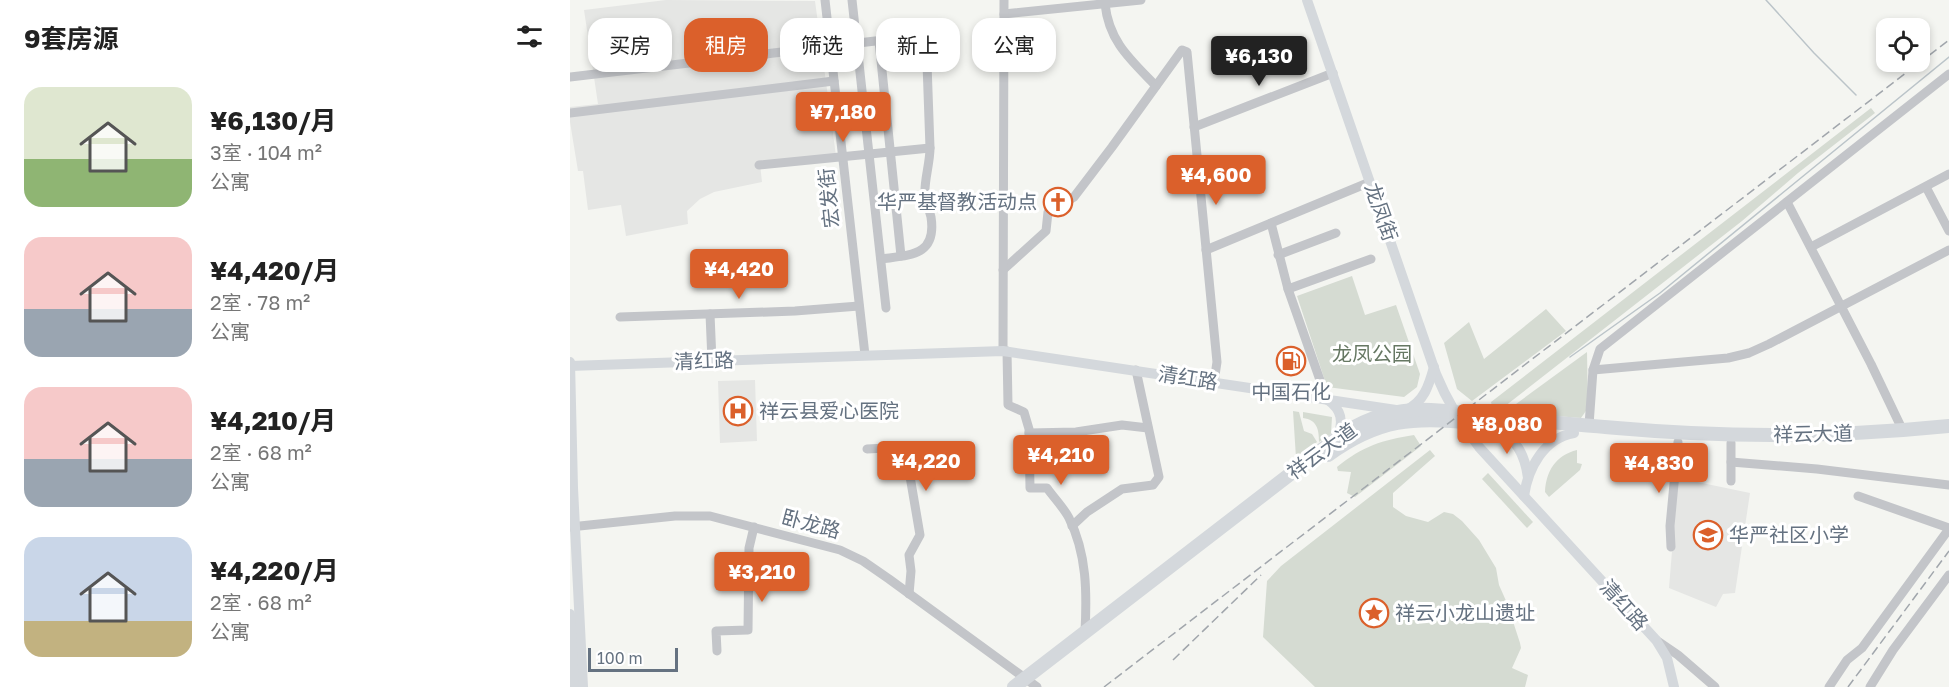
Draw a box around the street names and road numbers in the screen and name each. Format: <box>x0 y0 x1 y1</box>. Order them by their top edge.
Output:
street label: 宏发街 <box>813 167 843 229</box>
street label: 龙凤街 <box>1361 179 1403 244</box>
street label: 清红路 <box>674 347 734 373</box>
street label: 清红路 <box>1157 360 1220 394</box>
street label: 祥云大道 <box>1282 417 1361 483</box>
street label: 祥云大道 <box>1773 420 1853 446</box>
street label: 卧龙路 <box>779 504 843 542</box>
street label: 清红路 <box>1596 574 1654 635</box>

